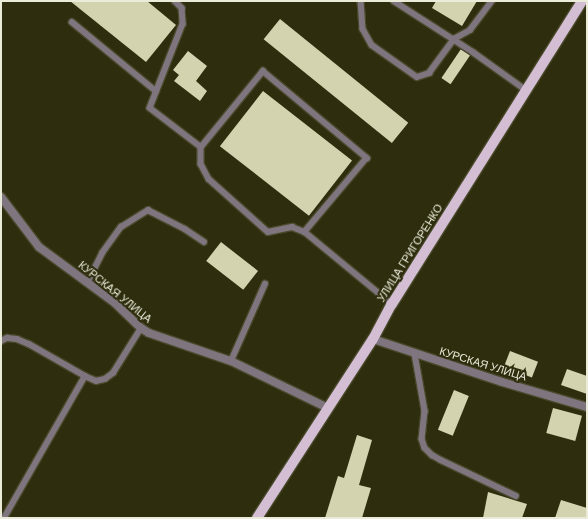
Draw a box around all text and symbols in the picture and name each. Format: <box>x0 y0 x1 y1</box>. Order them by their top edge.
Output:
street label: УЛИЦА ГРИГОРЕНКО <box>375 202 445 304</box>
street label: КУРСКАЯ УЛИЦА <box>76 258 154 326</box>
street label: КУРСКАЯ УЛИЦА <box>438 344 528 384</box>

